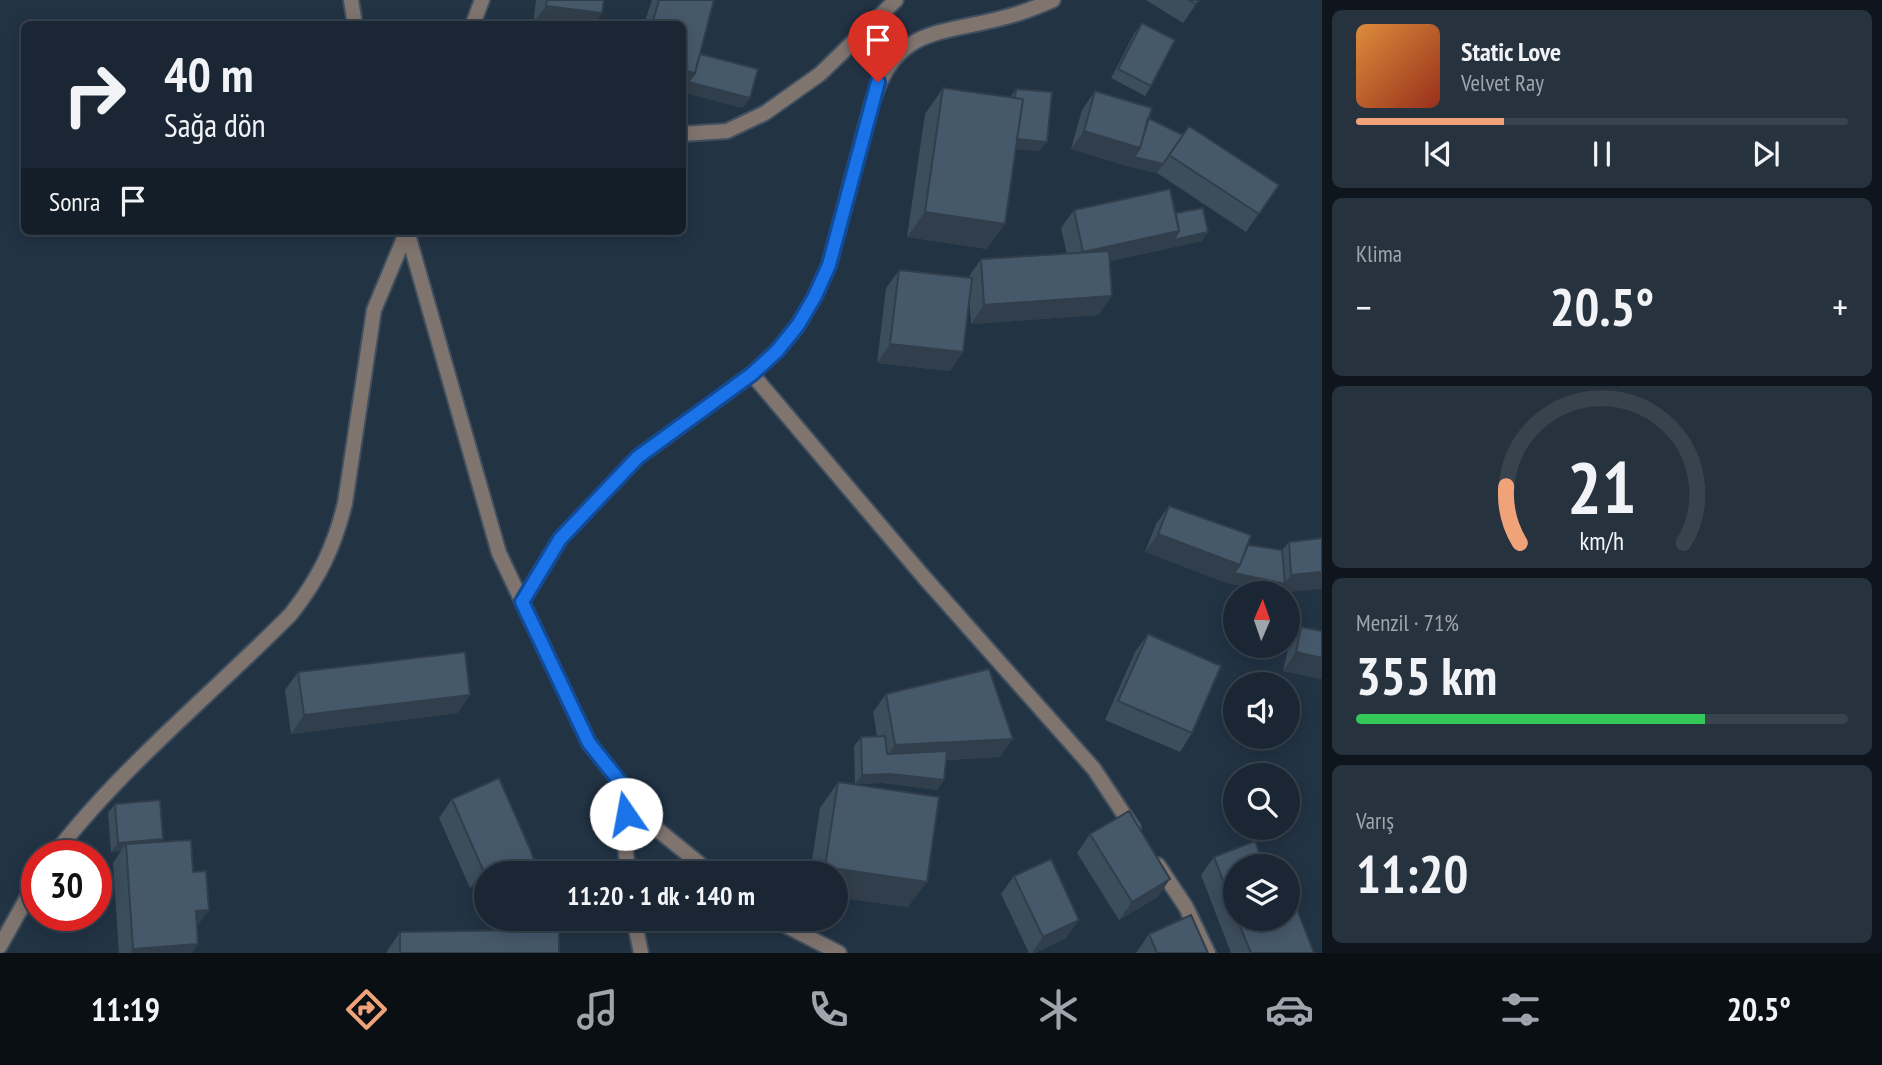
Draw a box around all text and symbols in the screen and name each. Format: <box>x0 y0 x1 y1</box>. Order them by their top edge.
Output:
pin <box>848 10 908 82</box>
icon: arrive <box>859 21 897 59</box>
text: Static Love <box>1461 35 1561 68</box>
text: 40 m <box>164 42 253 106</box>
icon: right <box>49 49 140 140</box>
text: Velvet Ray <box>1461 68 1544 97</box>
text: Sağa dön <box>164 104 266 146</box>
icon: previous <box>1419 135 1457 173</box>
icon: pause <box>1583 135 1621 173</box>
icon: next <box>1747 135 1785 173</box>
icon: arrive <box>114 182 152 220</box>
text: Sonra <box>49 185 100 218</box>
text: Klima <box>1356 239 1402 268</box>
text: 20.5° <box>1550 273 1654 340</box>
text: − <box>1356 282 1372 331</box>
text: + <box>1832 282 1848 331</box>
text: 21 <box>1567 439 1637 533</box>
text: km/h <box>1580 524 1624 556</box>
north arrow <box>1223 581 1300 658</box>
map controls <box>1223 581 1300 931</box>
text: Menzil · 71% <box>1356 608 1459 637</box>
text: 355 km <box>1356 642 1497 709</box>
button: sound <box>1223 672 1300 749</box>
button: search <box>1223 763 1300 840</box>
position arrow <box>589 777 663 851</box>
text: Varış <box>1356 806 1394 835</box>
speed limit sign: 30 <box>21 840 112 931</box>
text: 11:20 <box>1356 840 1468 907</box>
button: layers <box>1223 854 1300 931</box>
text: 11:20 · 1 dk · 140 m <box>567 879 755 912</box>
icon: directions <box>342 985 391 1034</box>
icon: music <box>573 985 622 1034</box>
icon: phone <box>804 985 853 1034</box>
icon: climate <box>1034 985 1083 1034</box>
icon: car <box>1265 985 1314 1034</box>
icon: filters <box>1496 985 1545 1034</box>
text: 11:19 <box>91 988 160 1030</box>
text: 20.5° <box>1727 988 1791 1030</box>

